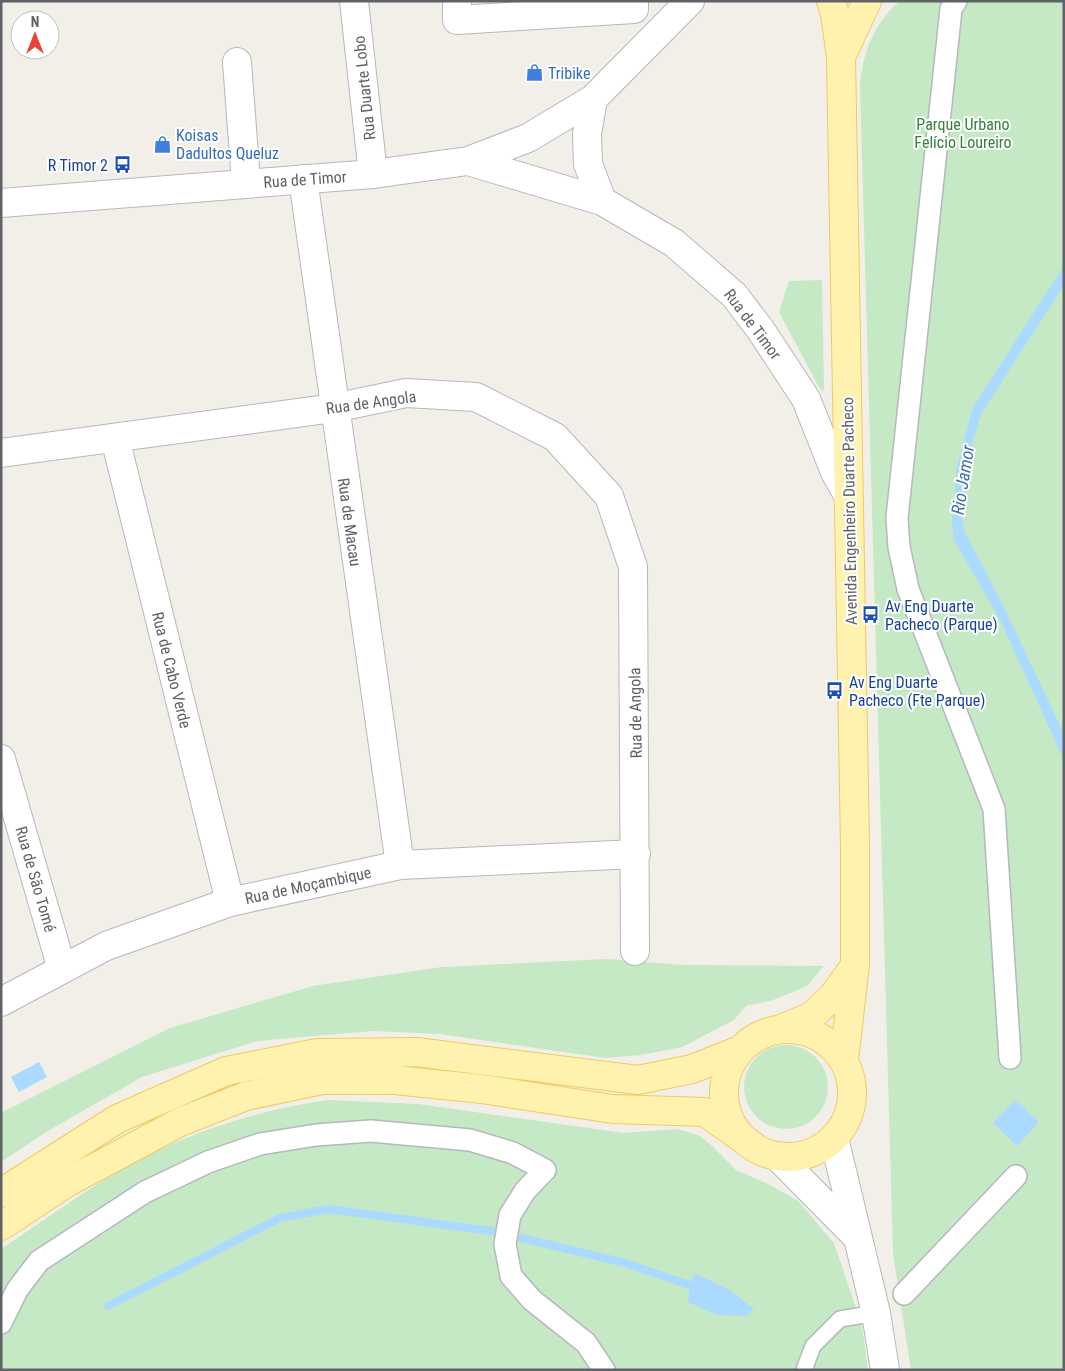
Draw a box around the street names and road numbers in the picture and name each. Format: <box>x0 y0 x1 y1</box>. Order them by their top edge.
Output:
street label: Rua Duarte Lobo <box>350 35 379 141</box>
street label: Rua de Timor <box>263 167 347 192</box>
street label: Rua de Timor <box>720 285 785 363</box>
street label: Rua de Angola <box>325 387 417 418</box>
street label: Avenida Engenheiro Duarte Pacheco <box>838 397 861 625</box>
street label: Rua de Macau <box>334 477 365 568</box>
street label: Rua de Cabo Verde <box>148 610 195 730</box>
street label: Rua de Angola <box>625 667 646 759</box>
street label: Rua de São Tomé <box>11 824 60 934</box>
street label: Rua de Moçambique <box>243 863 373 908</box>

